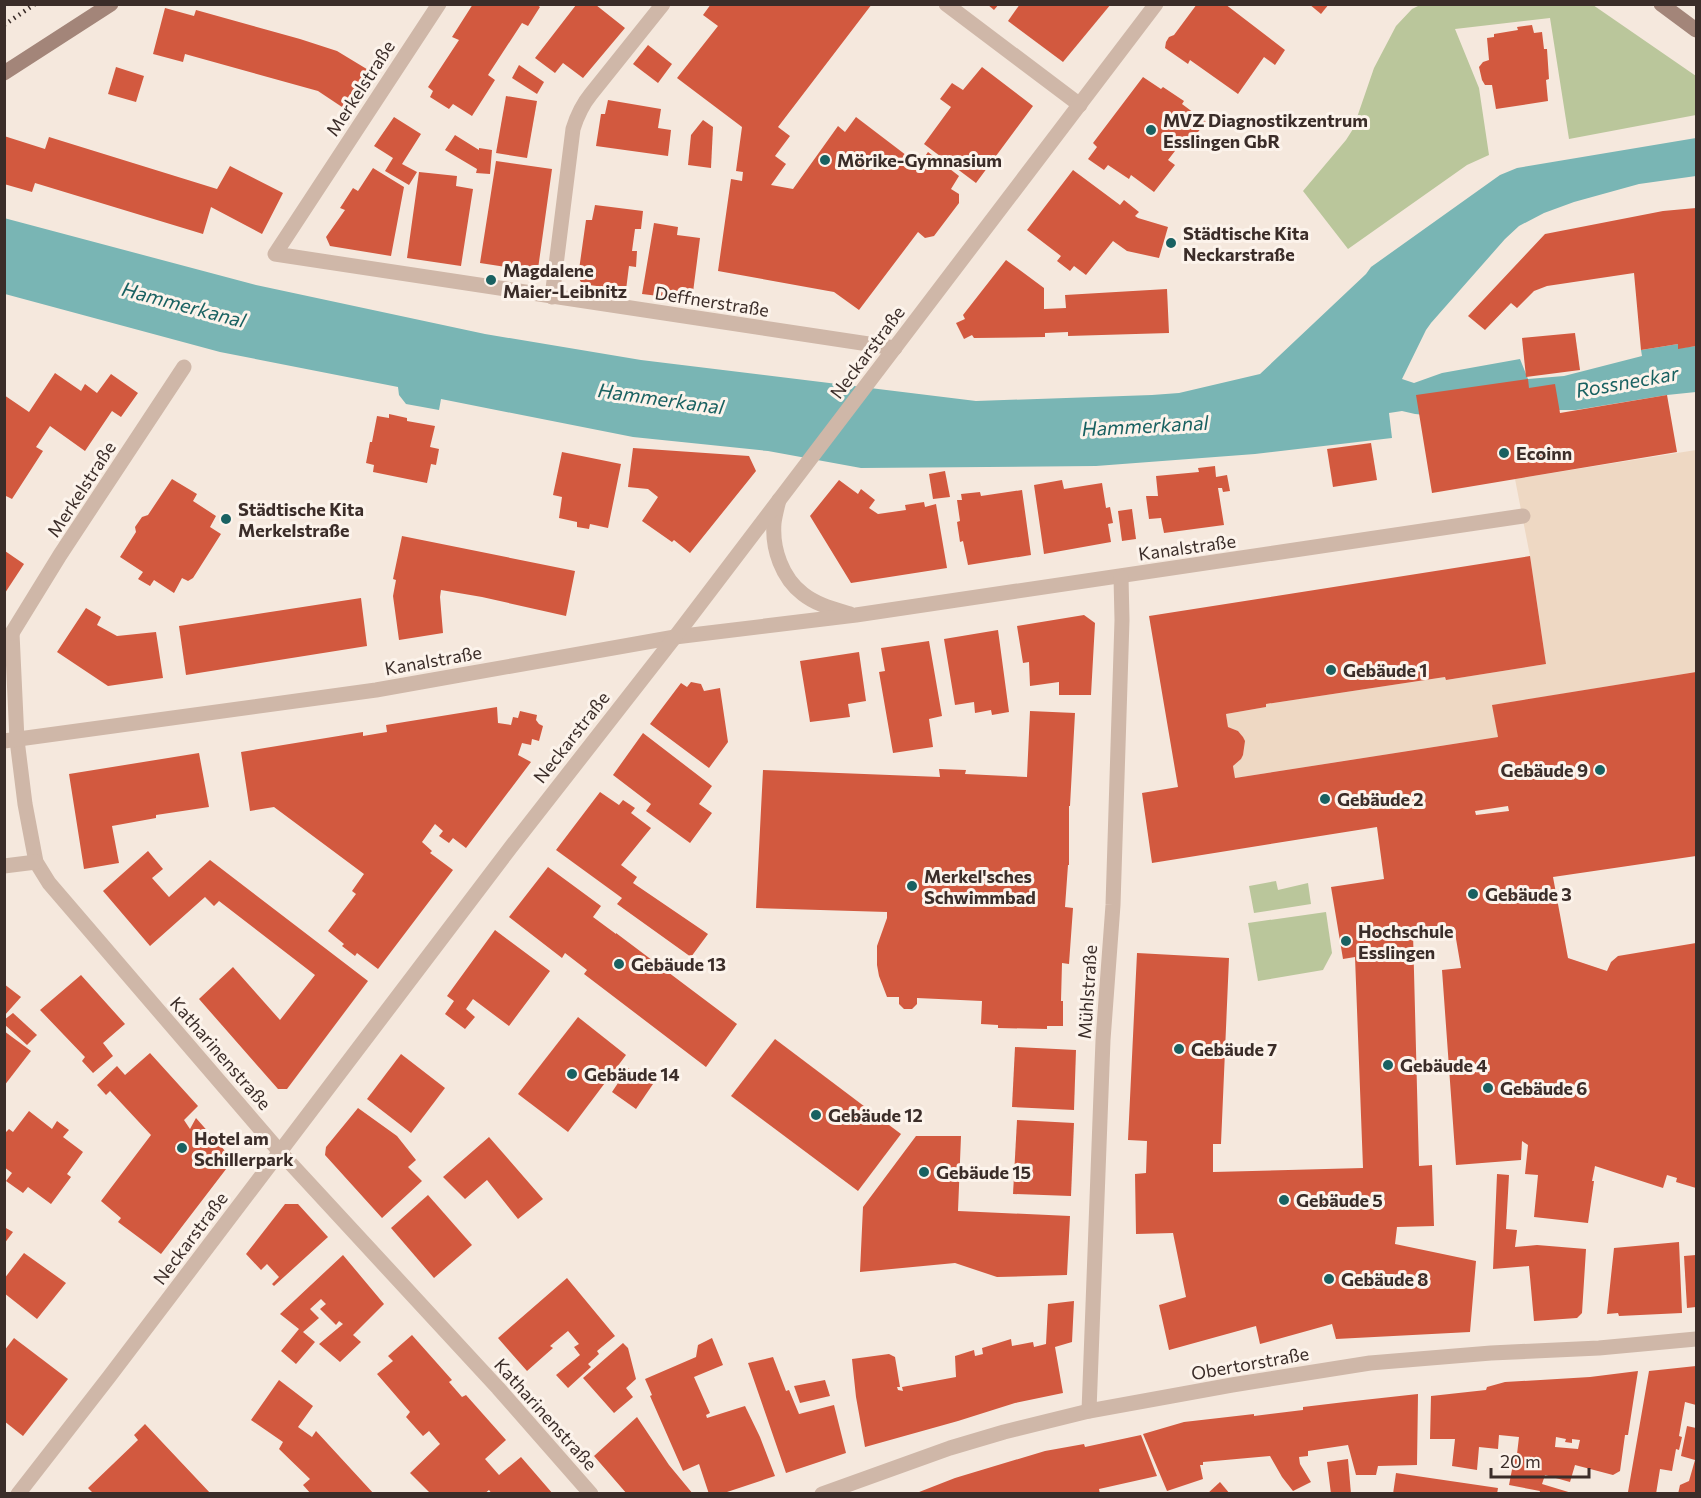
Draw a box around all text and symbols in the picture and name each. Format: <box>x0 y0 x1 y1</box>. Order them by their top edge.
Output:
street label: Merkelstraße <box>321 36 399 140</box>
place label: MVZ Diagnostikzentrum Esslingen GbR <box>1163 109 1368 152</box>
marker: MVZ Diagnostikzentrum Esslingen GbR <box>1144 123 1158 137</box>
place label: Mörike-Gymnasium <box>837 149 1002 171</box>
marker: Mörike-Gymnasium <box>818 153 832 167</box>
place label: Städtische Kita Neckarstraße <box>1183 222 1309 265</box>
marker: Städtische Kita Neckarstraße <box>1164 236 1178 250</box>
place label: Magdalene Maier-Leibnitz <box>503 259 627 302</box>
marker: Magdalene Maier-Leibnitz <box>484 273 498 287</box>
water label: Hammerkanal <box>119 276 249 332</box>
street label: Deffnerstraße <box>653 281 771 321</box>
street label: Neckarstraße <box>825 301 909 403</box>
water label: Rossneckar <box>1574 360 1681 402</box>
water label: Hammerkanal <box>596 377 727 419</box>
water label: Hammerkanal <box>1081 410 1210 440</box>
street label: Merkelstraße <box>42 437 120 541</box>
place label: Ecoinn <box>1516 442 1572 464</box>
marker: Ecoinn <box>1497 446 1511 460</box>
place label: Städtische Kita Merkelstraße <box>238 498 364 541</box>
marker: Städtische Kita Merkelstraße <box>219 512 233 526</box>
street label: Kanalstraße <box>1137 529 1237 565</box>
street label: Kanalstraße <box>383 641 483 679</box>
place label: Gebäude 1 <box>1343 659 1428 681</box>
marker: Gebäude 1 <box>1324 663 1338 677</box>
street label: Neckarstraße <box>528 687 614 787</box>
place label: Gebäude 9 <box>1501 759 1588 781</box>
marker: Gebäude 9 <box>1593 763 1607 777</box>
place label: Gebäude 2 <box>1337 788 1424 810</box>
marker: Gebäude 2 <box>1318 792 1332 806</box>
place label: Merkel'sches Schwimmbad <box>924 865 1036 908</box>
marker: Merkel'sches Schwimmbad <box>905 879 919 893</box>
place label: Gebäude 3 <box>1485 883 1572 905</box>
marker: Gebäude 3 <box>1466 887 1480 901</box>
place label: Hochschule Esslingen <box>1358 920 1454 963</box>
marker: Hochschule Esslingen <box>1339 934 1353 948</box>
street label: Mühlstraße <box>1073 944 1101 1040</box>
place label: Gebäude 13 <box>631 953 726 975</box>
marker: Gebäude 13 <box>612 957 626 971</box>
street label: Katharinenstraße <box>166 992 276 1114</box>
place label: Gebäude 7 <box>1191 1038 1277 1060</box>
marker: Gebäude 7 <box>1172 1042 1186 1056</box>
place label: Gebäude 4 <box>1400 1054 1487 1076</box>
marker: Gebäude 4 <box>1381 1058 1395 1072</box>
place label: Gebäude 14 <box>584 1063 680 1085</box>
marker: Gebäude 14 <box>565 1067 579 1081</box>
place label: Gebäude 6 <box>1500 1077 1587 1099</box>
marker: Gebäude 6 <box>1481 1081 1495 1095</box>
place label: Gebäude 12 <box>828 1104 923 1126</box>
marker: Gebäude 12 <box>809 1108 823 1122</box>
place label: Hotel am Schillerpark <box>194 1127 294 1170</box>
marker: Hotel am Schillerpark <box>175 1141 189 1155</box>
place label: Gebäude 15 <box>936 1161 1031 1183</box>
marker: Gebäude 15 <box>917 1165 931 1179</box>
street label: Neckarstraße <box>148 1187 232 1289</box>
place label: Gebäude 5 <box>1296 1189 1383 1211</box>
marker: Gebäude 5 <box>1277 1193 1291 1207</box>
place label: Gebäude 8 <box>1341 1268 1429 1290</box>
marker: Gebäude 8 <box>1322 1272 1336 1286</box>
street label: Obertorstraße <box>1189 1342 1311 1384</box>
street label: Katharinenstraße <box>490 1354 602 1474</box>
scale bar <box>1491 1441 1588 1479</box>
text: 20 m <box>1500 1450 1541 1472</box>

